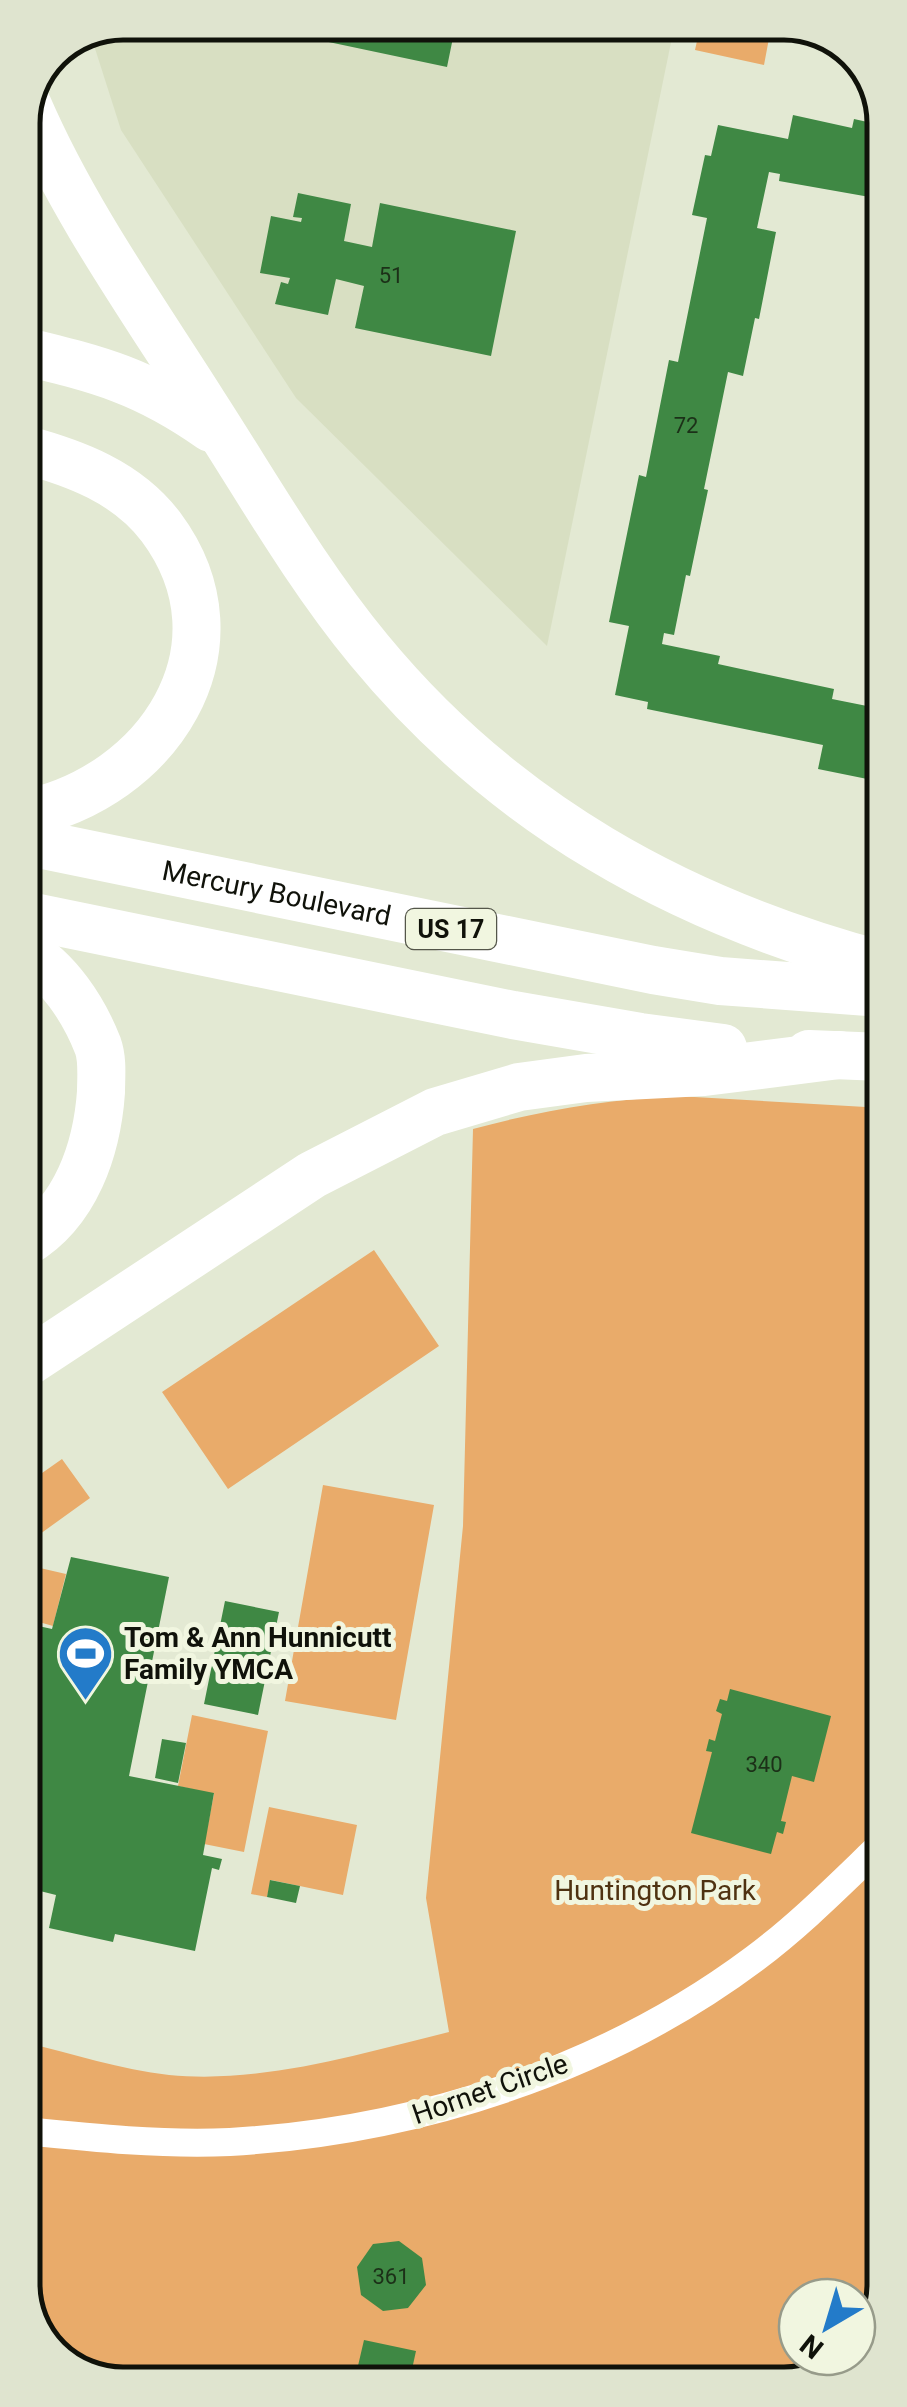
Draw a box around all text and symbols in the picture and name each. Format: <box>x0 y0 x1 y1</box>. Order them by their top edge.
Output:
house number: 51 <box>379 263 403 288</box>
house number: 72 <box>674 413 698 438</box>
street label: Mercury Boulevard <box>160 853 394 932</box>
road number: US 17 <box>406 909 496 949</box>
place label: Tom & Ann Hunnicutt Family YMCA <box>124 1621 392 1686</box>
sports icon: Tom & Ann Hunnicutt Family YMCA <box>55 1623 115 1702</box>
house number: 340 <box>745 1752 783 1777</box>
park label: Huntington Park <box>554 1874 757 1907</box>
street label: Hornet Circle <box>408 2047 572 2131</box>
house number: 361 <box>372 2264 410 2289</box>
north arrow <box>777 2277 877 2377</box>
text: N <box>794 2327 830 2365</box>

